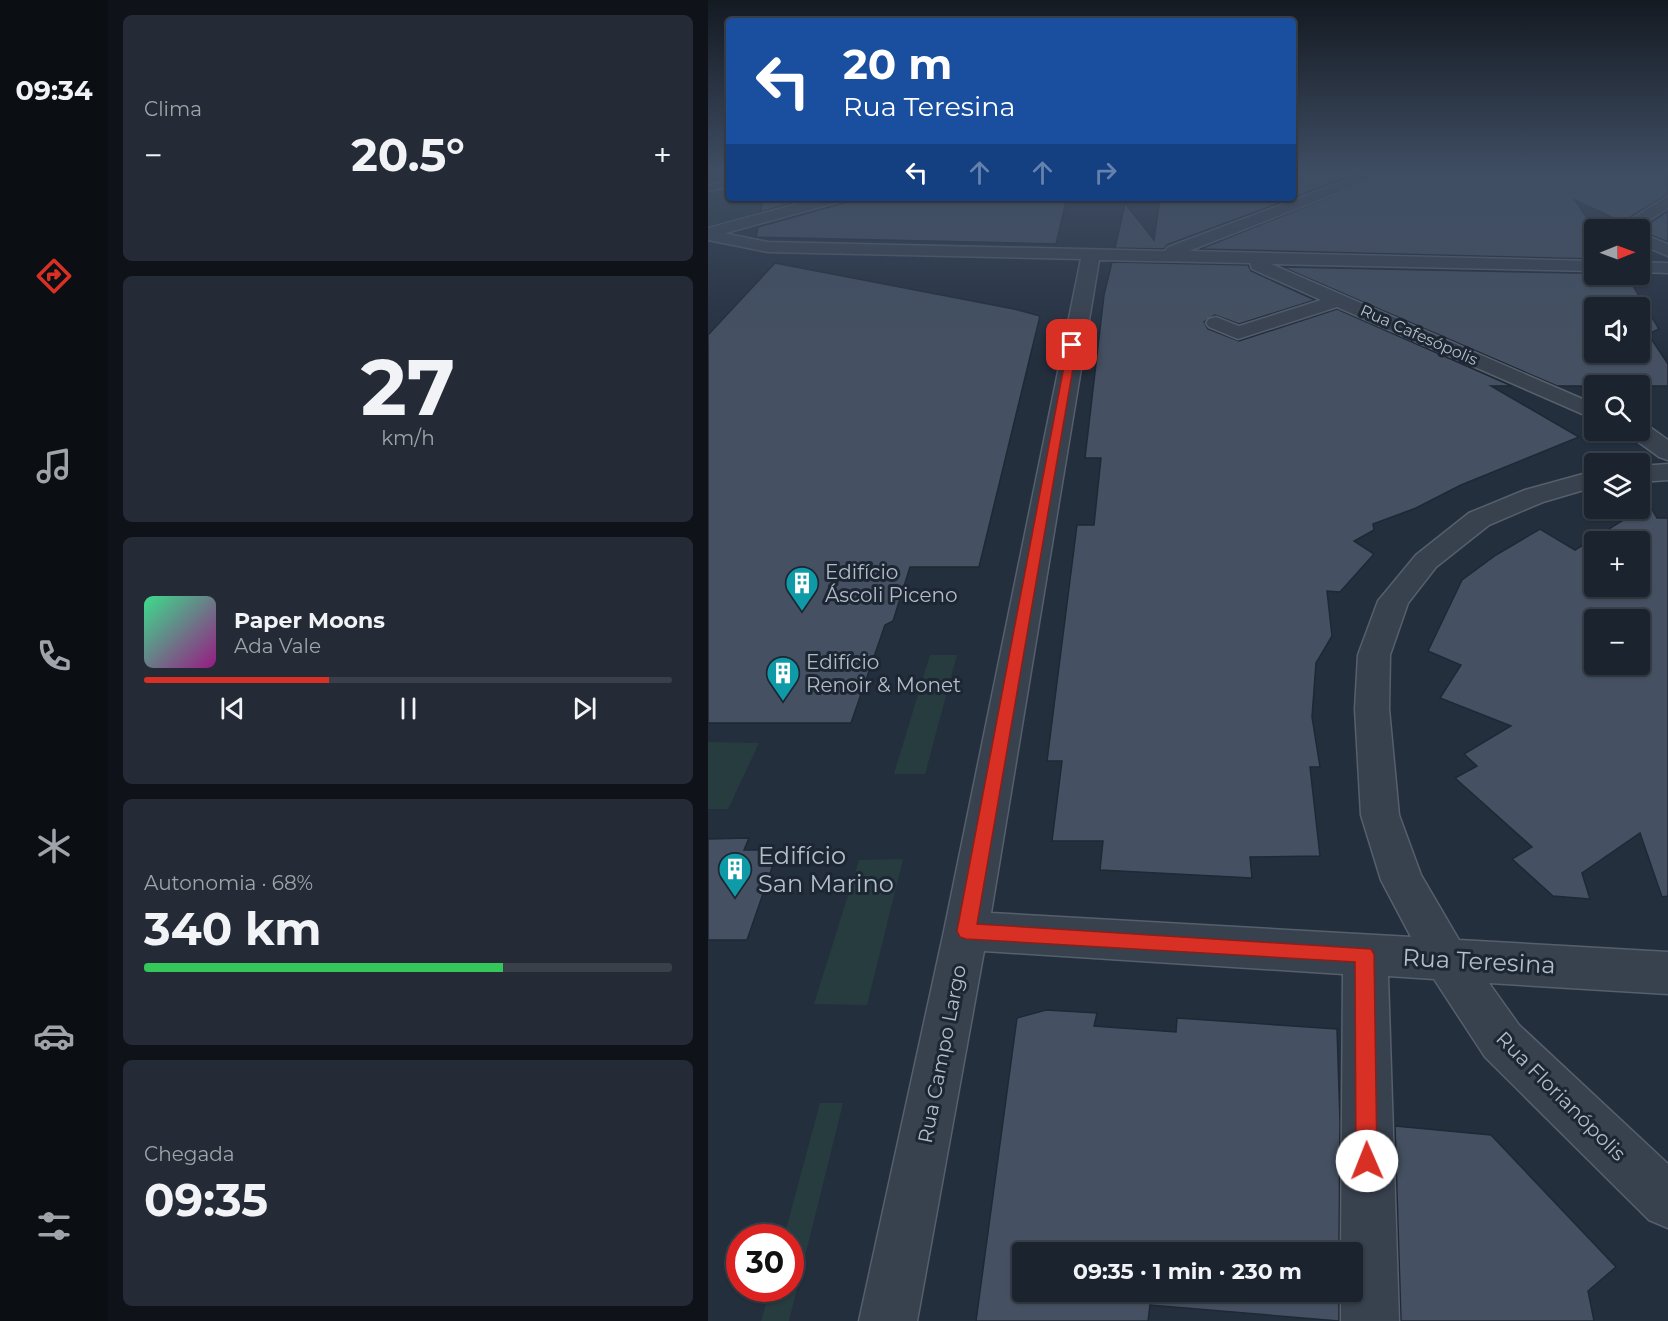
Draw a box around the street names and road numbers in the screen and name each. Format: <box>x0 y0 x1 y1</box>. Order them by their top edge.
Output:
street label: Rua Cafesópolis <box>1357 301 1481 370</box>
street label: Rua Teresina <box>1402 943 1556 979</box>
street label: Rua Campo Largo <box>913 963 971 1145</box>
street label: Rua Florianópolis <box>1491 1026 1631 1166</box>

